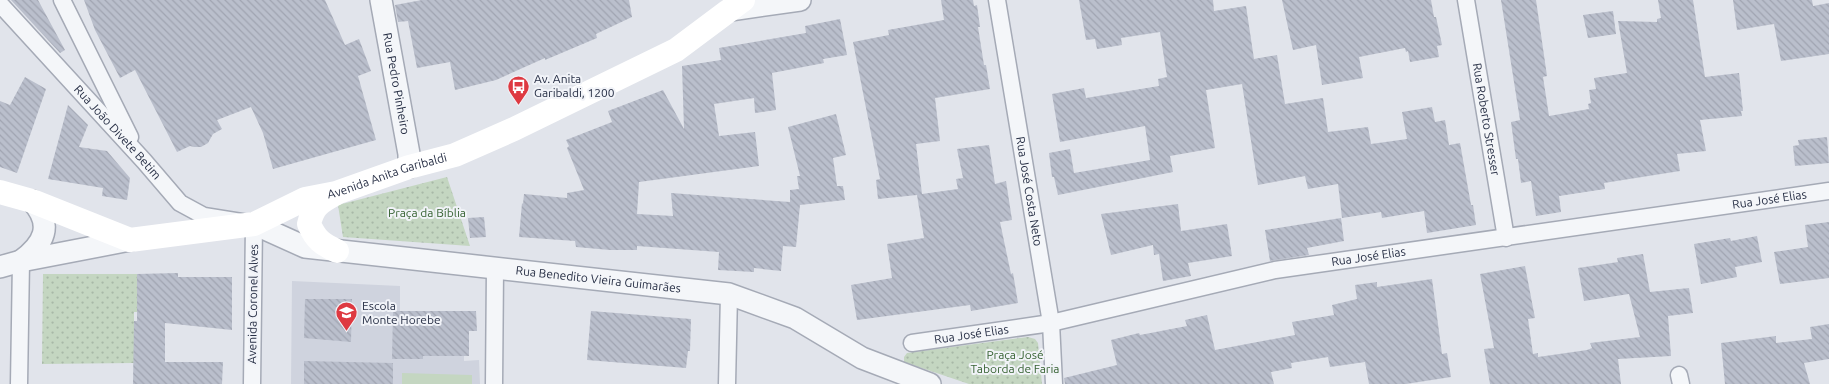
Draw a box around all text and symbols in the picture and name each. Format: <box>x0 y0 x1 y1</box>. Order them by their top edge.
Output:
street label: Rua Pedro Pinheiro <box>381 32 412 135</box>
street label: Rua Roberto Stresser <box>1471 62 1502 177</box>
place label: Av. Anita Garibaldi, 1200 <box>534 72 615 99</box>
bus stop icon: Av. Anita Garibaldi, 1200 <box>506 74 530 105</box>
street label: Rua João Divete Betim <box>72 82 164 182</box>
street label: Rua José Costa Neto <box>1014 135 1045 247</box>
street label: Avenida Anita Garibaldi <box>326 150 448 201</box>
street label: Rua José Elias <box>1731 187 1807 211</box>
park label: Praça da Bíblia <box>388 206 466 219</box>
street label: Avenida Coronel Alves <box>245 244 260 364</box>
street label: Rua José Elias <box>1330 244 1406 268</box>
street label: Rua Benedito Vieira Guimarães <box>515 263 682 295</box>
place label: Escola Monte Horebe <box>362 299 441 326</box>
school or university icon: Escola Monte Horebe <box>334 301 358 332</box>
street label: Rua José Elias <box>933 322 1009 346</box>
park label: Praça José Taborda de Faria <box>971 348 1059 375</box>

